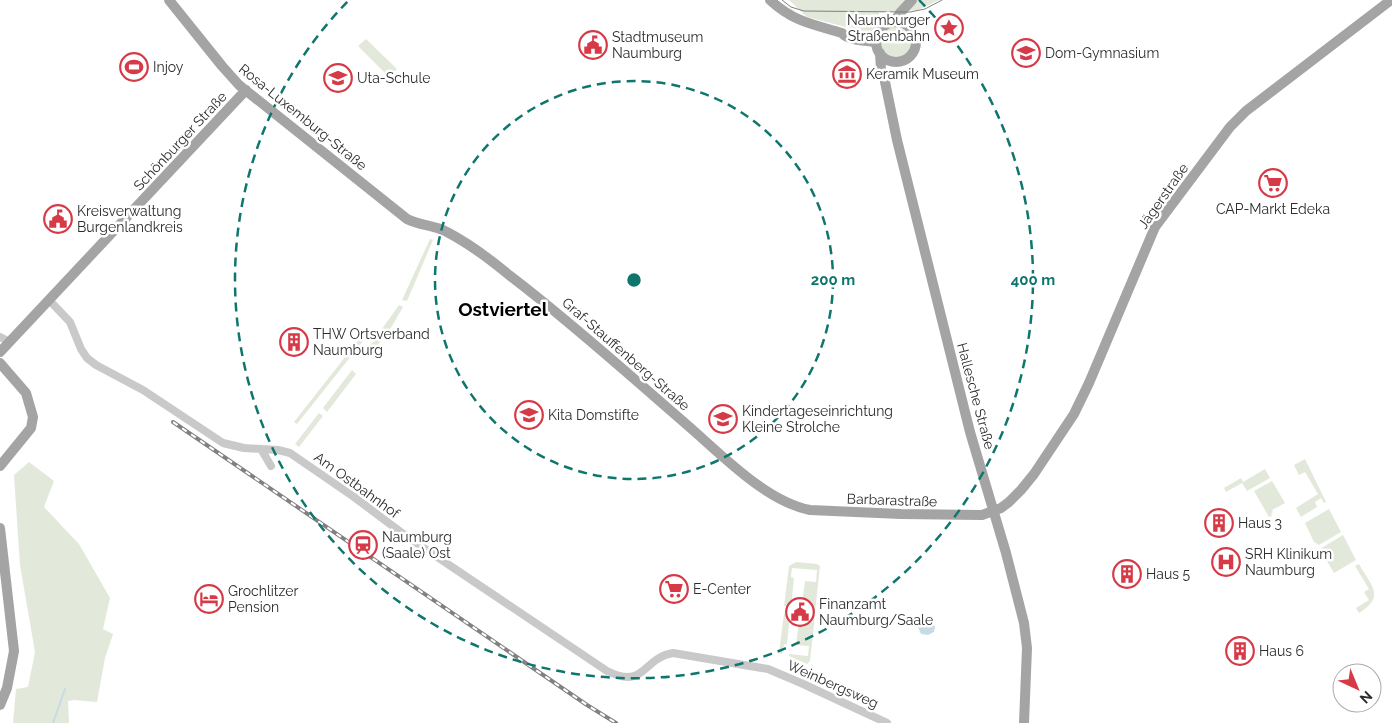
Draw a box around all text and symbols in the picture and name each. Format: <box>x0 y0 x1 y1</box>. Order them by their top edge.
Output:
place label: Naumburger Straßenbahn <box>847 12 930 44</box>
place icon: Naumburger Straßenbahn <box>934 13 964 43</box>
place label: Stadtmuseum Naumburg <box>612 29 703 61</box>
public building icon: Stadtmuseum Naumburg <box>578 30 608 60</box>
school or university icon: Dom-Gymnasium <box>1011 38 1041 68</box>
place label: Dom-Gymnasium <box>1045 45 1159 61</box>
sports icon: Injoy <box>119 52 149 82</box>
place label: Injoy <box>153 59 184 75</box>
museum icon: Keramik Museum <box>832 59 862 89</box>
street label: Rosa-Luxemburg-Straße <box>236 61 370 173</box>
school or university icon: Uta-Schule <box>323 63 353 93</box>
place label: Keramik Museum <box>866 66 979 82</box>
place label: Uta-Schule <box>357 70 430 86</box>
street label: Schönburger Straße <box>130 88 230 194</box>
street label: Jägerstraße <box>1135 160 1191 232</box>
supermarket icon: CAP-Markt Edeka <box>1258 168 1288 198</box>
place label: CAP-Markt Edeka <box>1216 201 1330 217</box>
place label: Kreisverwaltung Burgenlandkreis <box>77 203 183 235</box>
public building icon: Kreisverwaltung Burgenlandkreis <box>43 204 73 234</box>
centre of rings <box>625 271 643 289</box>
text: 200 m <box>811 271 855 289</box>
text: 400 m <box>1011 271 1055 289</box>
street label: Graf-Stauffenberg-Straße <box>559 294 693 414</box>
district label: Ostviertel <box>458 298 549 320</box>
place label: THW Ortsverband Naumburg <box>313 326 430 358</box>
building icon: THW Ortsverband Naumburg <box>279 327 309 357</box>
street label: Hallesche Straße <box>954 341 998 451</box>
school or university icon: Kita Domstifte <box>514 400 544 430</box>
place label: Kindertageseinrichtung Kleine Strolche <box>742 403 893 435</box>
school or university icon: Kindertageseinrichtung Kleine Strolche <box>708 404 738 434</box>
place label: Kita Domstifte <box>548 407 639 423</box>
street label: Am Ostbahnhof <box>311 449 404 522</box>
street label: Barbarastraße <box>846 490 938 510</box>
building icon: Haus 3 <box>1204 508 1234 538</box>
place label: Haus 3 <box>1238 515 1282 531</box>
place label: Naumburg (Saale) Ost <box>382 529 452 561</box>
station icon: Naumburg (Saale) Ost <box>348 530 378 560</box>
place label: SRH Klinikum Naumburg <box>1245 546 1332 578</box>
hospital icon: SRH Klinikum Naumburg <box>1211 547 1241 577</box>
building icon: Haus 5 <box>1112 559 1142 589</box>
place label: Haus 5 <box>1146 566 1191 582</box>
supermarket icon: E-Center <box>659 574 689 604</box>
place label: E-Center <box>693 581 751 597</box>
place label: Grochlitzer Pension <box>228 583 298 615</box>
hotel icon: Grochlitzer Pension <box>194 584 224 614</box>
place label: Finanzamt Naumburg/Saale <box>819 596 933 628</box>
public building icon: Finanzamt Naumburg/Saale <box>785 597 815 627</box>
building icon: Haus 6 <box>1225 636 1255 666</box>
place label: Haus 6 <box>1259 643 1304 659</box>
street label: Weinbergsweg <box>785 657 881 711</box>
north arrow <box>1332 663 1382 713</box>
text: N <box>1357 688 1375 707</box>

